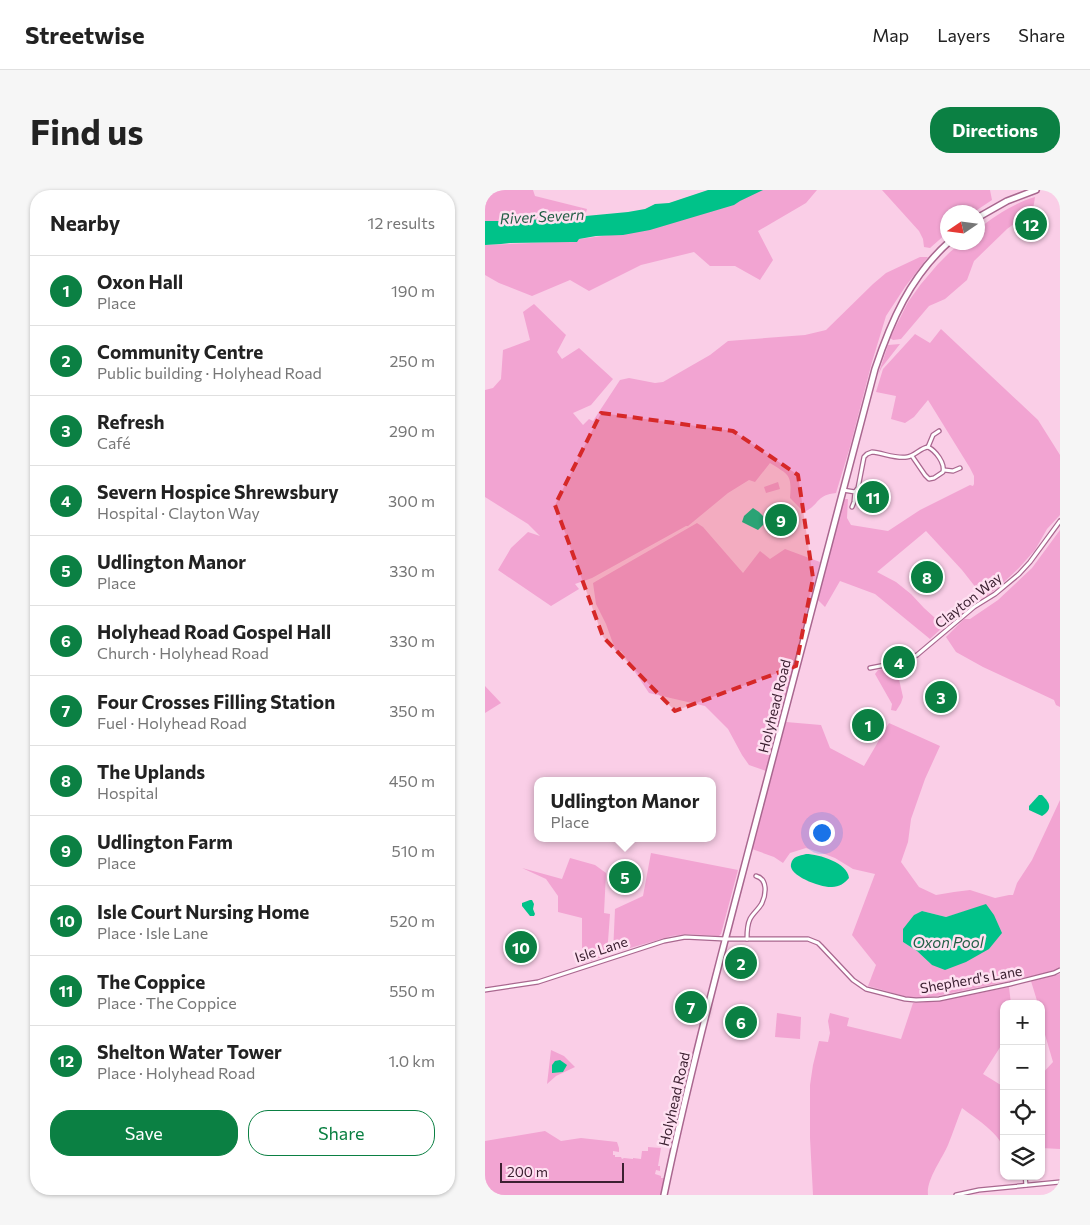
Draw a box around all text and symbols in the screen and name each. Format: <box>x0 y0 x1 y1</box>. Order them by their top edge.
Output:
text: Streetwise <box>25 20 145 49</box>
text: Map <box>872 24 909 46</box>
text: Layers <box>937 24 990 46</box>
text: Share <box>1018 24 1065 46</box>
button: Directions <box>930 107 1060 153</box>
text: Find us <box>30 109 144 152</box>
water label: River Severn <box>499 205 585 227</box>
north arrow <box>940 205 985 250</box>
pin: 12 <box>1015 205 1047 243</box>
text: Nearby <box>50 210 120 235</box>
text: 12 results <box>368 213 435 232</box>
text: Oxon Hall <box>97 270 183 293</box>
text: 1 <box>62 281 70 300</box>
text: 190 m <box>391 281 435 300</box>
text: Place <box>97 293 136 312</box>
text: Community Centre <box>97 340 263 363</box>
text: 2 <box>61 351 71 370</box>
text: 250 m <box>389 351 435 370</box>
text: Public building · Holyhead Road <box>97 363 322 382</box>
text: Refresh <box>97 410 165 433</box>
text: 3 <box>61 421 71 440</box>
text: 290 m <box>389 421 435 440</box>
text: Café <box>97 433 131 452</box>
pin: 11 <box>857 478 889 516</box>
text: Severn Hospice Shrewsbury <box>97 480 339 503</box>
text: 4 <box>61 491 71 510</box>
text: 300 m <box>388 491 435 510</box>
pin: 9 <box>765 501 797 539</box>
text: Hospital · Clayton Way <box>97 503 260 522</box>
text: Udlington Manor <box>97 550 246 573</box>
pin: 8 <box>911 558 943 596</box>
text: 5 <box>61 561 71 580</box>
text: 330 m <box>389 561 435 580</box>
street label: Clayton Way <box>931 569 1005 631</box>
text: Place <box>97 573 136 592</box>
text: Holyhead Road Gospel Hall <box>97 620 331 643</box>
text: 6 <box>61 631 71 650</box>
text: 330 m <box>389 631 435 650</box>
text: Church · Holyhead Road <box>97 643 269 662</box>
pin: 4 <box>883 643 915 681</box>
street label: Holyhead Road <box>754 657 794 755</box>
pin: 3 <box>925 678 957 716</box>
text: Four Crosses Filling Station <box>97 690 335 713</box>
text: 7 <box>62 701 70 720</box>
text: 350 m <box>389 701 435 720</box>
pin: 1 <box>852 706 884 744</box>
text: Fuel · Holyhead Road <box>97 713 247 732</box>
text: The Uplands <box>97 760 205 783</box>
text: 8 <box>61 771 71 790</box>
text: 450 m <box>389 771 435 790</box>
popup <box>534 777 716 842</box>
text: Hospital <box>97 783 158 802</box>
text: Udlington Manor <box>550 789 700 812</box>
text: Place <box>550 812 589 831</box>
your location <box>809 820 835 846</box>
text: Udlington Farm <box>97 830 233 853</box>
text: 9 <box>61 841 71 860</box>
text: 510 m <box>392 841 435 860</box>
text: Place <box>97 853 136 872</box>
pin: 5 <box>609 858 641 896</box>
text: Isle Court Nursing Home <box>97 900 309 923</box>
text: 10 <box>57 911 75 930</box>
text: 520 m <box>390 911 435 930</box>
text: Place · Isle Lane <box>97 923 208 942</box>
pin: 10 <box>505 928 537 966</box>
street label: Isle Lane <box>572 932 630 966</box>
water label: Oxon Pool <box>912 933 985 951</box>
pin: 2 <box>725 944 757 982</box>
street label: Shepherd's Lane <box>919 962 1023 996</box>
text: The Coppice <box>97 970 205 993</box>
text: 11 <box>59 981 73 1000</box>
text: 550 m <box>389 981 435 1000</box>
pin: 7 <box>675 988 707 1026</box>
text: Place · The Coppice <box>97 993 237 1012</box>
map controls <box>1000 1000 1045 1180</box>
button: + <box>1000 1000 1045 1045</box>
pin: 6 <box>725 1003 757 1041</box>
text: Shelton Water Tower <box>97 1040 282 1063</box>
button: − <box>1000 1045 1045 1090</box>
street label: Holyhead Road <box>655 1050 693 1148</box>
text: 12 <box>58 1051 74 1070</box>
text: 1.0 km <box>389 1051 435 1070</box>
text: Place · Holyhead Road <box>97 1063 255 1082</box>
button: locate <box>1000 1090 1045 1135</box>
button: Save <box>50 1110 238 1156</box>
button: Share <box>248 1110 435 1156</box>
button: layers <box>1000 1135 1045 1180</box>
scale bar <box>500 1160 624 1183</box>
text: 200 m <box>507 1163 548 1180</box>

